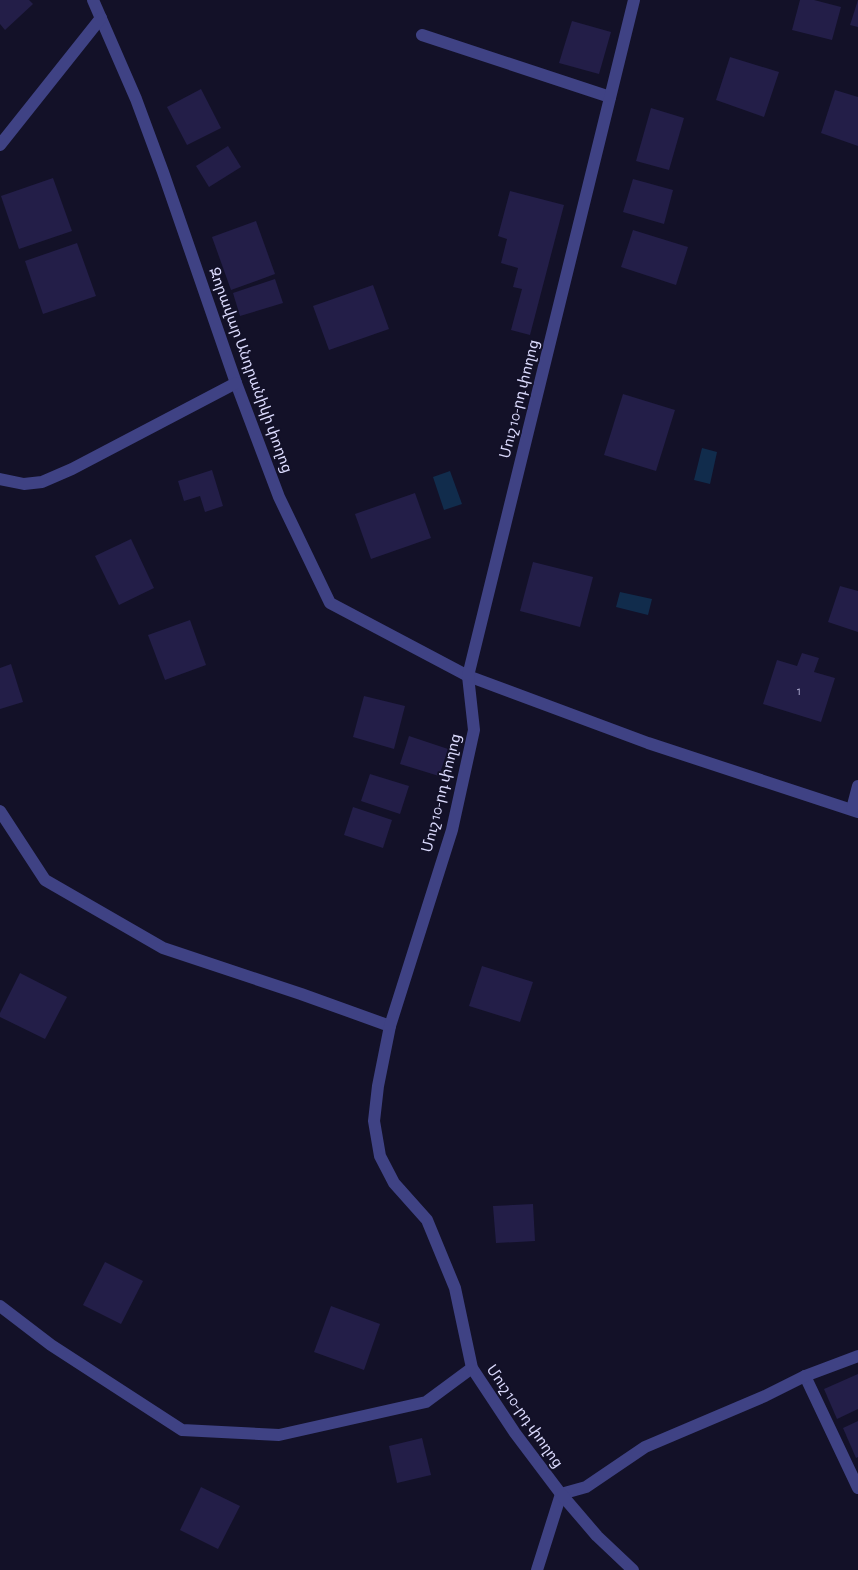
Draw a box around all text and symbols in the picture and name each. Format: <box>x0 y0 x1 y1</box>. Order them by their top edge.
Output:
street label: Զորավար Անդրանիկի փողոց <box>205 265 296 475</box>
street label: Մուշ 10-րդ փողոց <box>497 338 542 460</box>
house number: 1 <box>797 685 801 697</box>
street label: Մուշ 10-րդ փողոց <box>419 732 464 854</box>
street label: Մուշ 10-րդ փողոց <box>483 1362 566 1471</box>

